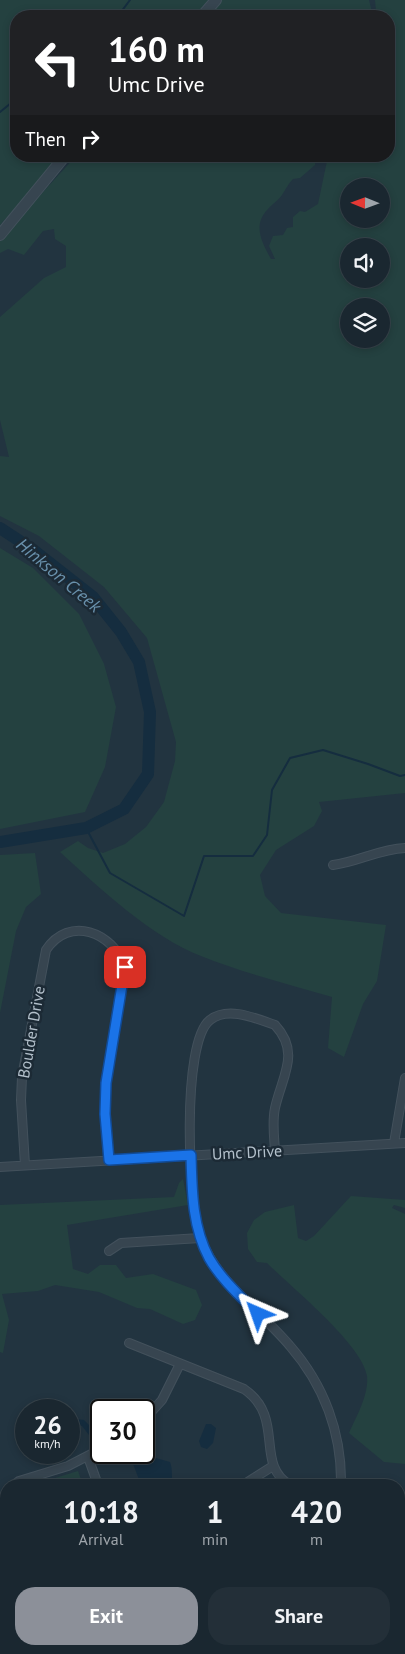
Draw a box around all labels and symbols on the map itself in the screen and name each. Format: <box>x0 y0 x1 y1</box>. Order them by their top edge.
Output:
north arrow <box>340 178 390 228</box>
water label: Hinkson Creek <box>12 533 107 618</box>
pin <box>104 946 146 988</box>
street label: Boulder Drive <box>13 984 49 1080</box>
street label: Umc Drive <box>211 1140 283 1164</box>
position arrow <box>231 1287 283 1339</box>
speed limit sign: 30 <box>90 1399 155 1464</box>

